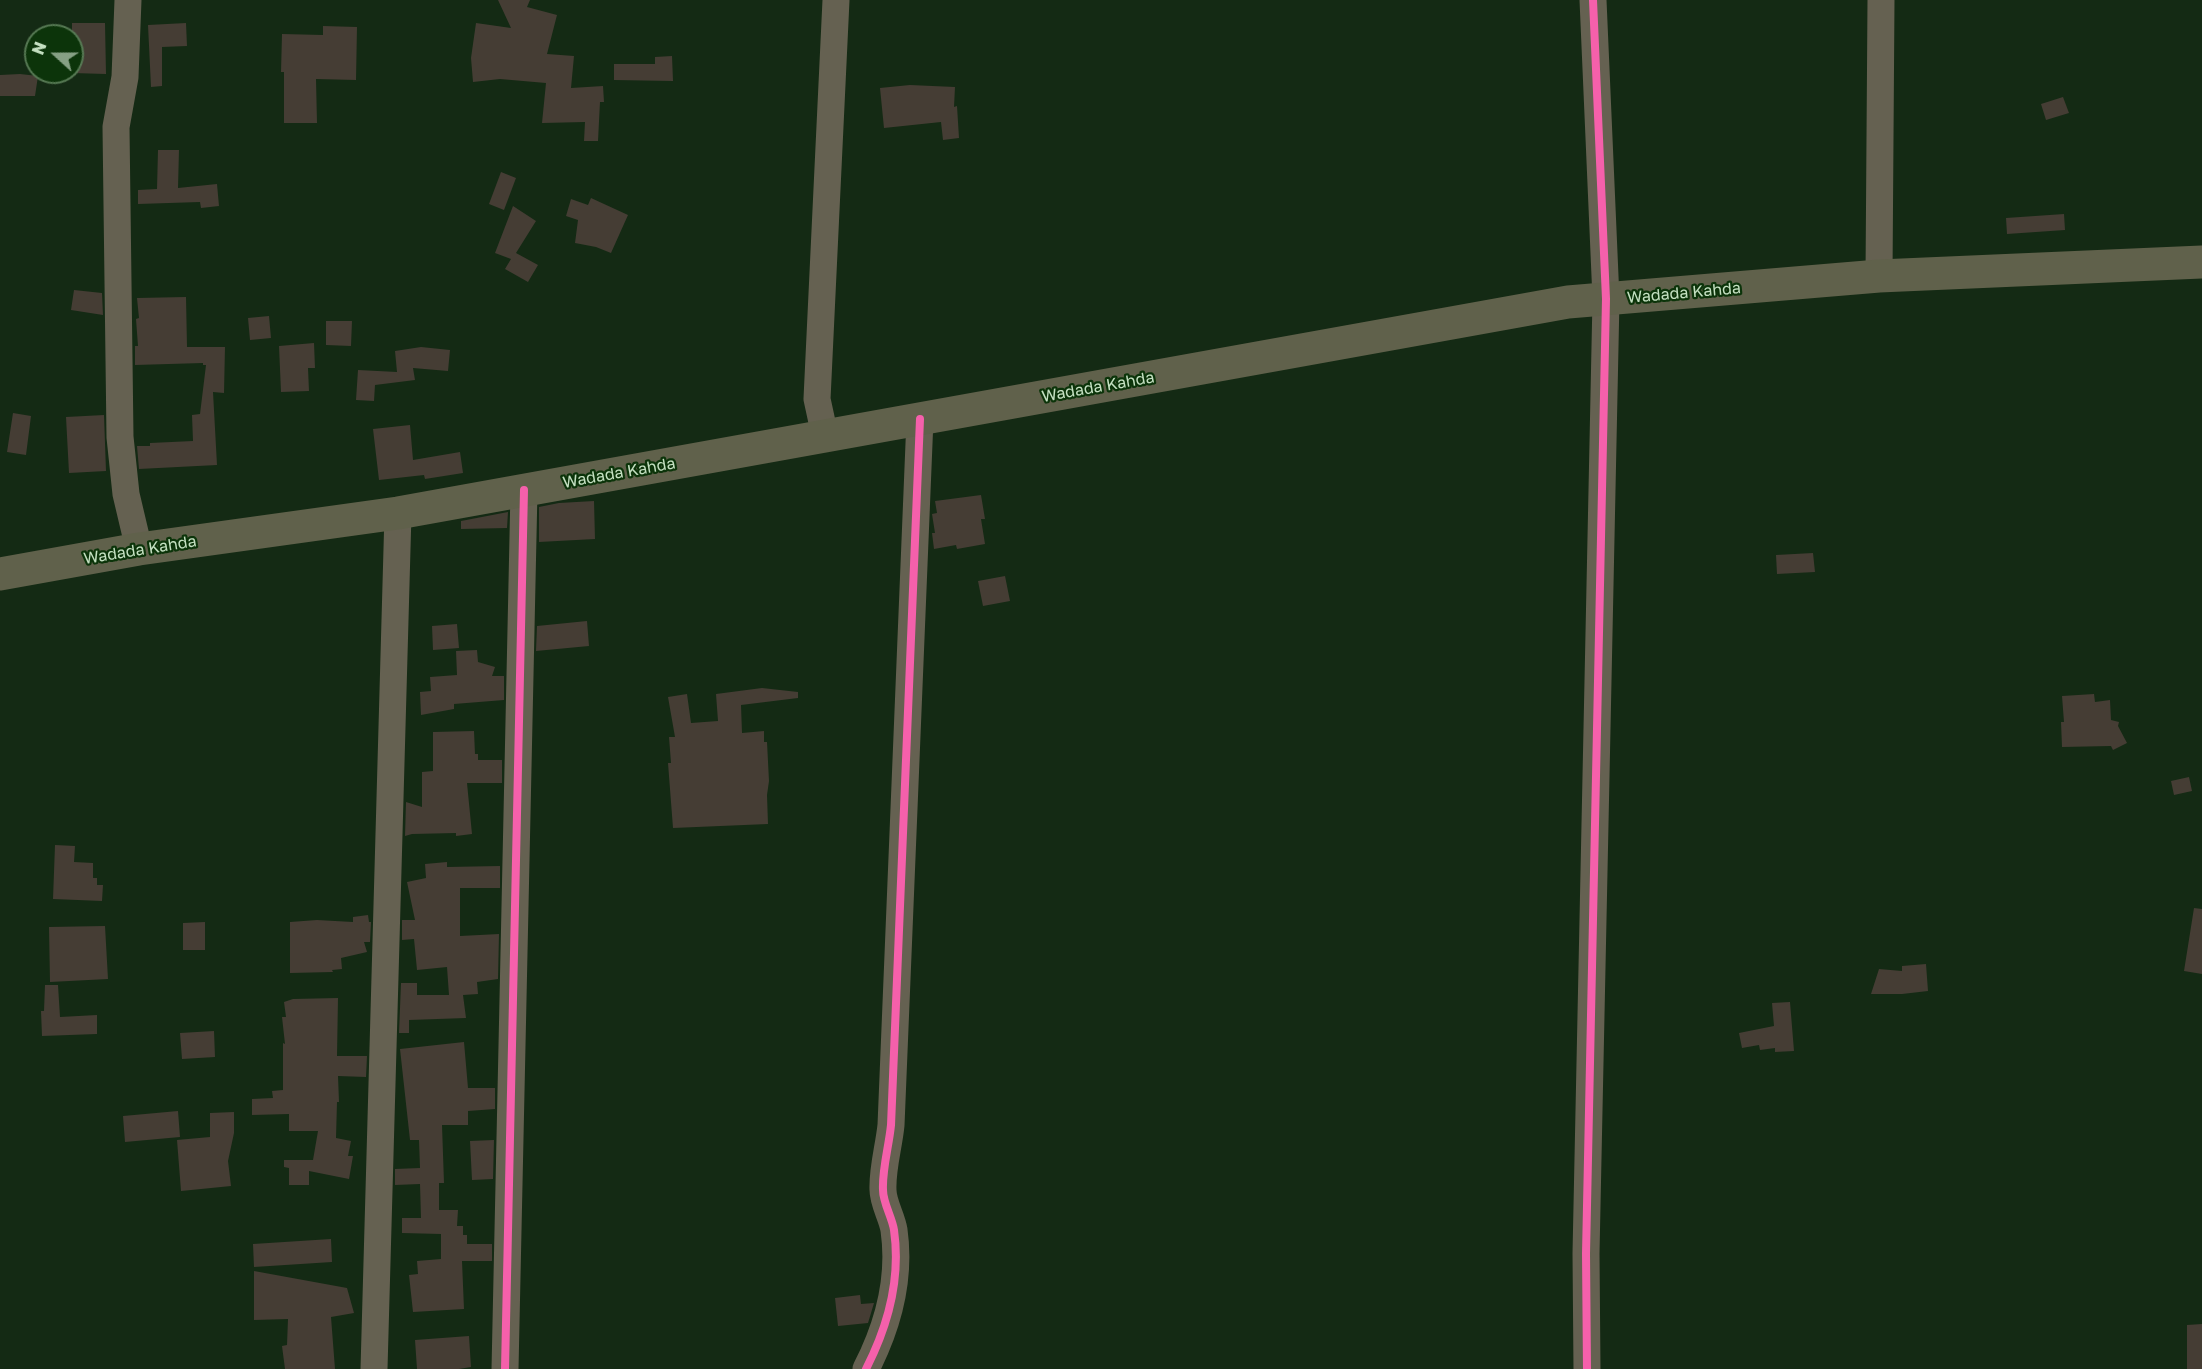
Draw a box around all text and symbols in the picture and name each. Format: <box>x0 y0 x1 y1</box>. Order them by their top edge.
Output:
north arrow <box>24 24 84 84</box>
text: N <box>28 39 51 58</box>
street label: Wadada Kahda <box>1626 278 1742 308</box>
street label: Wadada Kahda <box>1040 368 1156 406</box>
street label: Wadada Kahda <box>561 454 677 492</box>
street label: Wadada Kahda <box>82 532 198 568</box>

